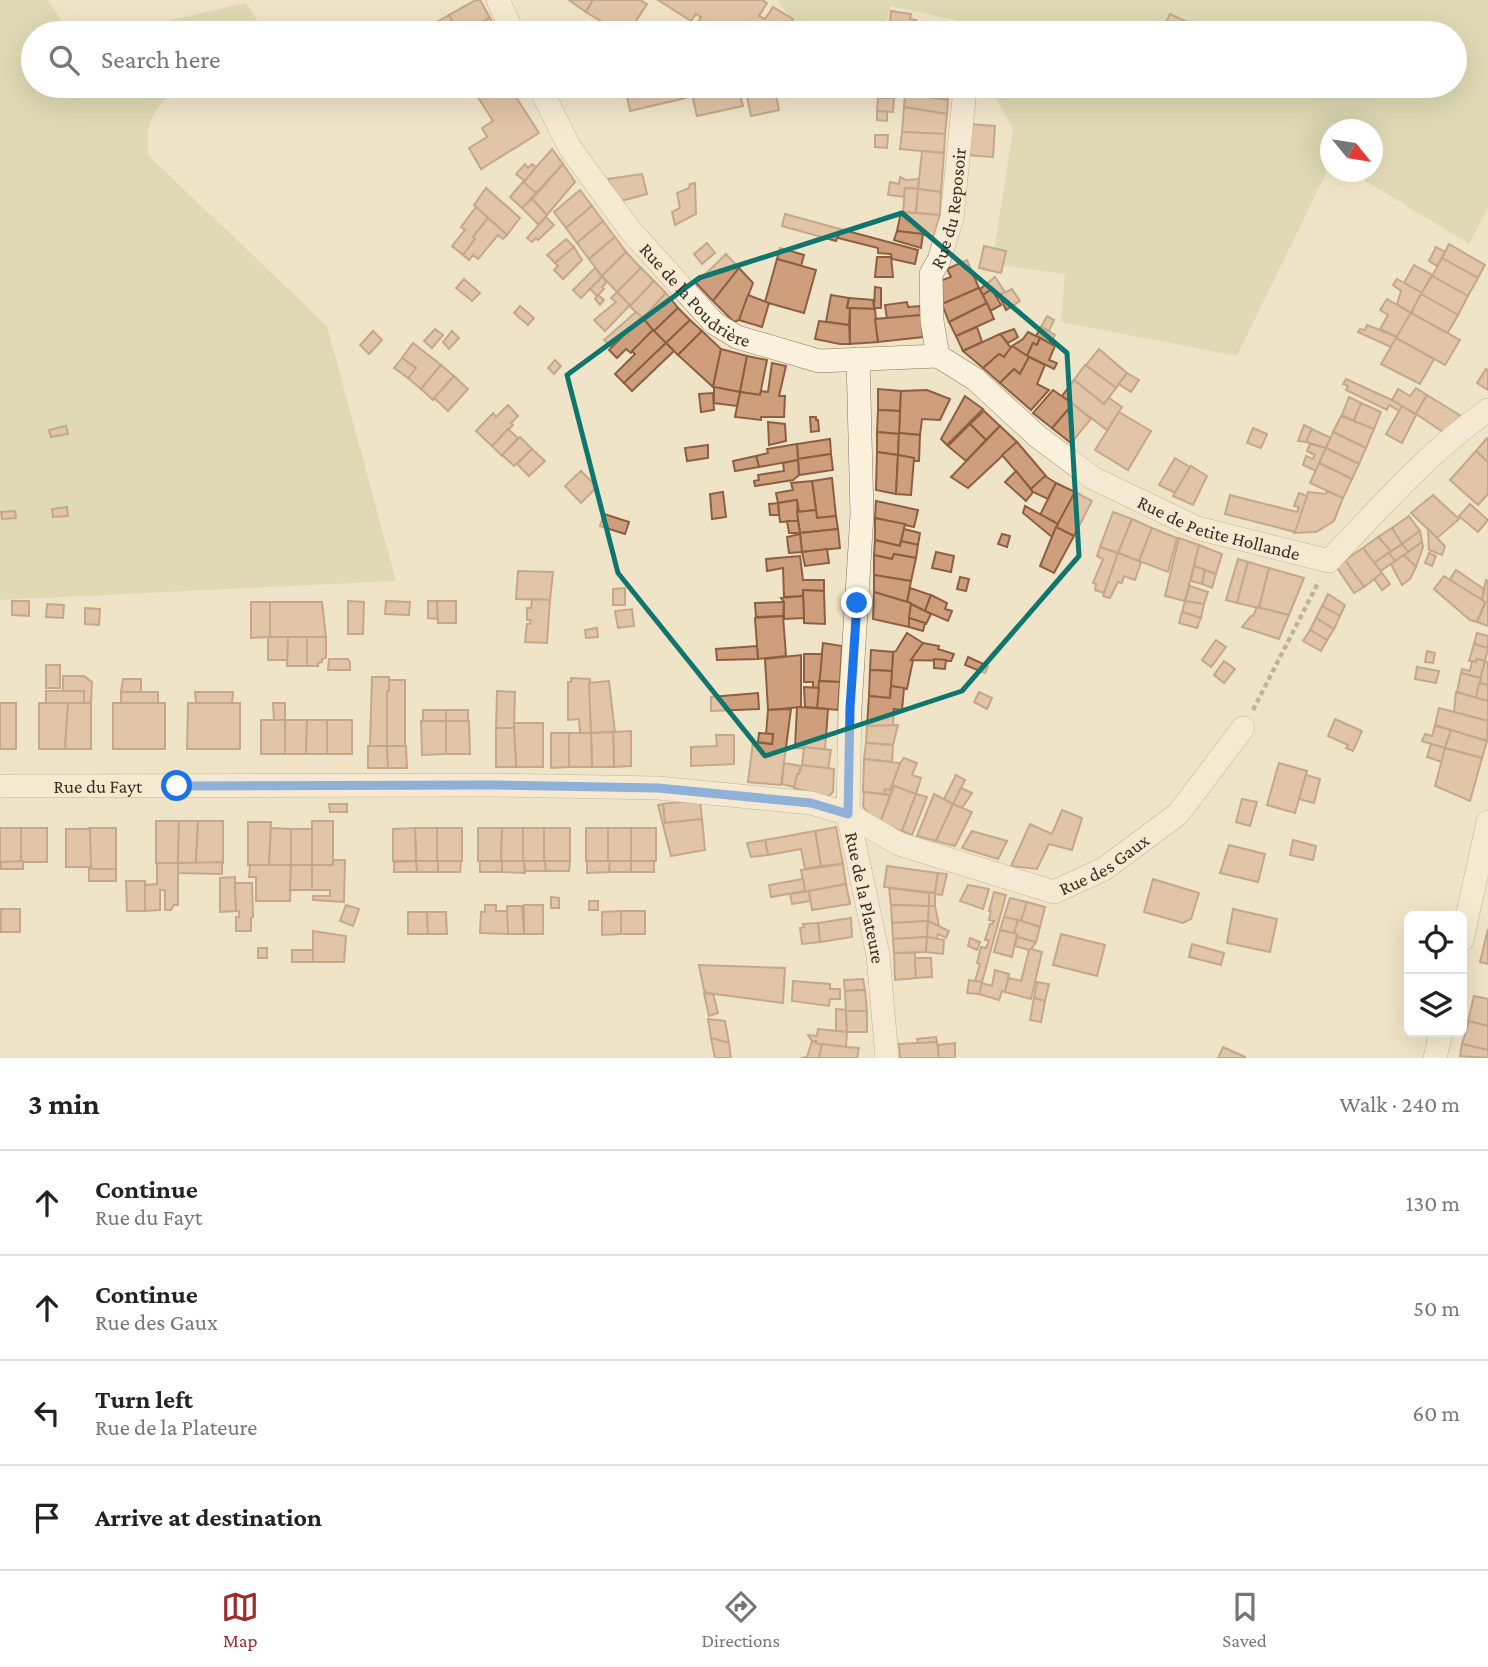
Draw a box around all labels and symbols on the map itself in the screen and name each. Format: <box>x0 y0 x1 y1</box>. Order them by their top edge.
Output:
north arrow <box>1320 119 1383 182</box>
street label: Rue du Reposoir <box>926 146 970 272</box>
street label: Rue de la Poudrière <box>636 238 753 351</box>
street label: Rue de Petite Hollande <box>1134 491 1302 564</box>
route end <box>841 587 872 618</box>
route start <box>161 770 192 801</box>
street label: Rue du Fayt <box>54 775 143 796</box>
street label: Rue des Gaux <box>1055 829 1153 899</box>
street label: Rue de la Plateure <box>842 830 889 964</box>

